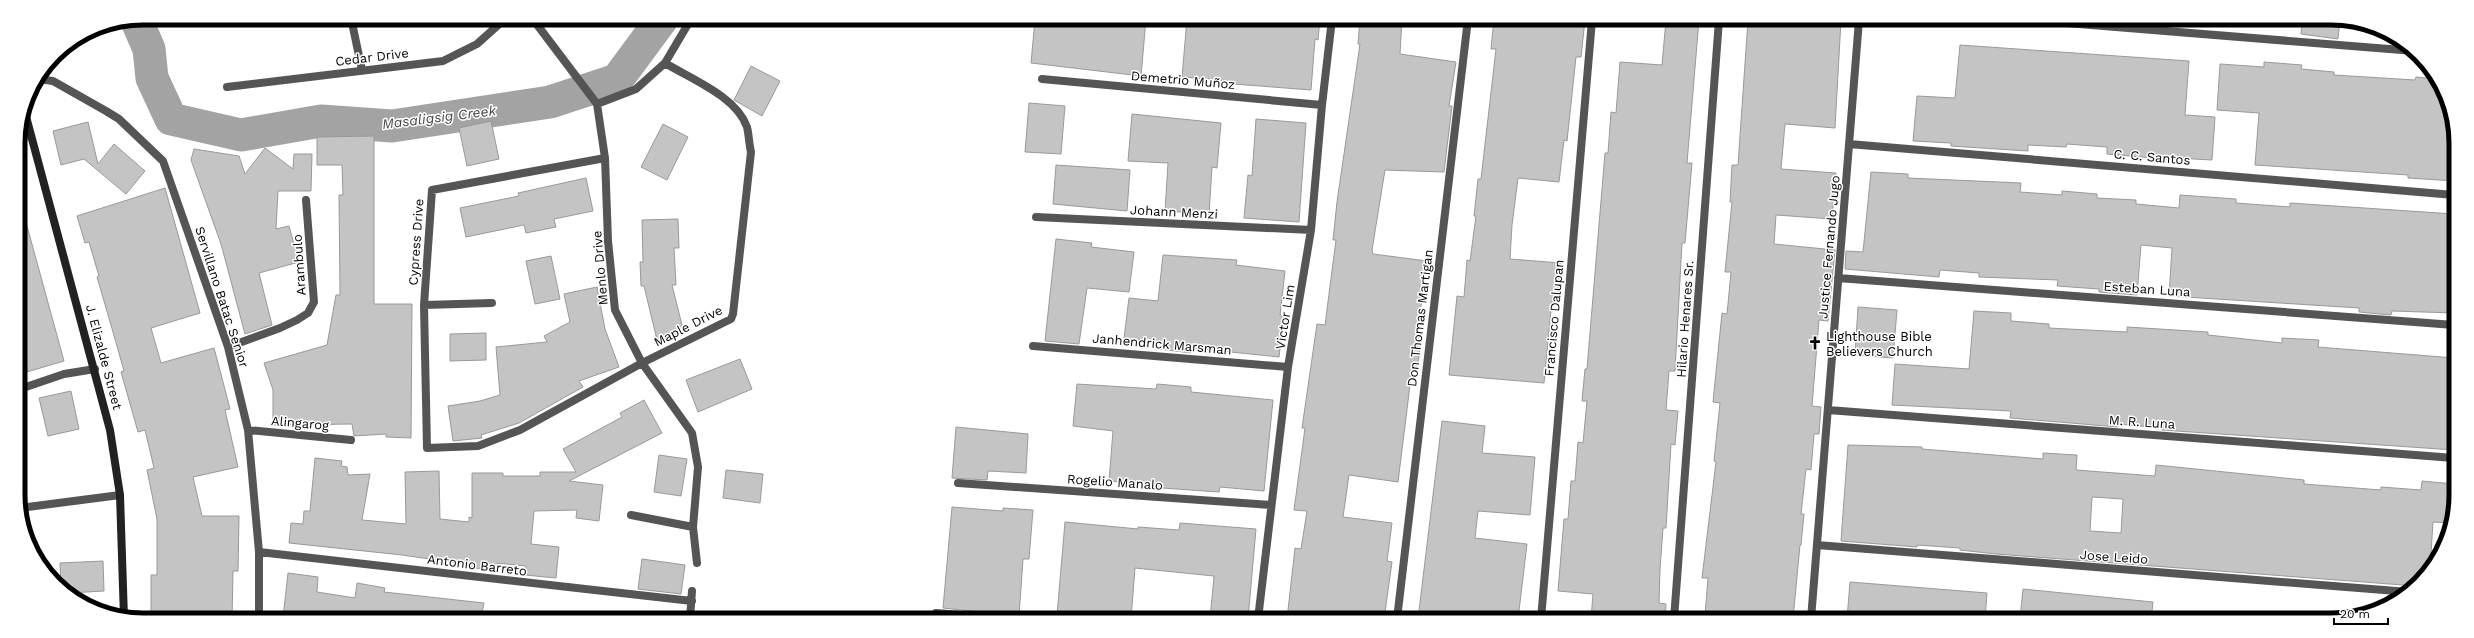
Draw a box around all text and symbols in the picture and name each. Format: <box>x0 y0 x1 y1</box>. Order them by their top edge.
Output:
street label: Cedar Drive <box>335 45 409 69</box>
street label: Demetrio Muñoz <box>1130 68 1236 92</box>
water label: Masaligsig Creek <box>381 102 497 132</box>
street label: C. C. Santos <box>2113 146 2191 168</box>
street label: Justice Fernando Jugo <box>1815 175 1843 319</box>
street label: Cypress Drive <box>405 198 427 286</box>
street label: Johann Menzi <box>1130 202 1218 222</box>
street label: Servillano Batac Senior <box>192 225 252 369</box>
street label: Menlo Drive <box>589 230 611 306</box>
street label: Arambulo <box>289 234 309 296</box>
street label: Don Thomas Martigan <box>1404 248 1436 388</box>
street label: Francisco Dalupan <box>1541 259 1567 377</box>
street label: Hilario Henares Sr. <box>1673 260 1697 378</box>
street label: Esteban Luna <box>2103 278 2192 300</box>
street label: Victor Lim <box>1272 283 1298 351</box>
street label: Maple Drive <box>651 302 725 350</box>
street label: J. Elizalde Street <box>83 303 125 412</box>
place label: Lighthouse Bible Believers Church <box>1826 329 1933 359</box>
street label: Janhendrick Marsman <box>1092 330 1232 358</box>
church icon: Lighthouse Bible Believers Church <box>1807 335 1823 351</box>
street label: M. R. Luna <box>2108 412 2176 432</box>
street label: Alingarog <box>270 413 330 433</box>
street label: Rogelio Manalo <box>1067 471 1164 493</box>
street label: Jose Leido <box>2079 547 2149 567</box>
street label: Antonio Barreto <box>426 551 528 579</box>
scale bar <box>2334 600 2388 626</box>
text: 20 m <box>2340 607 2370 621</box>

